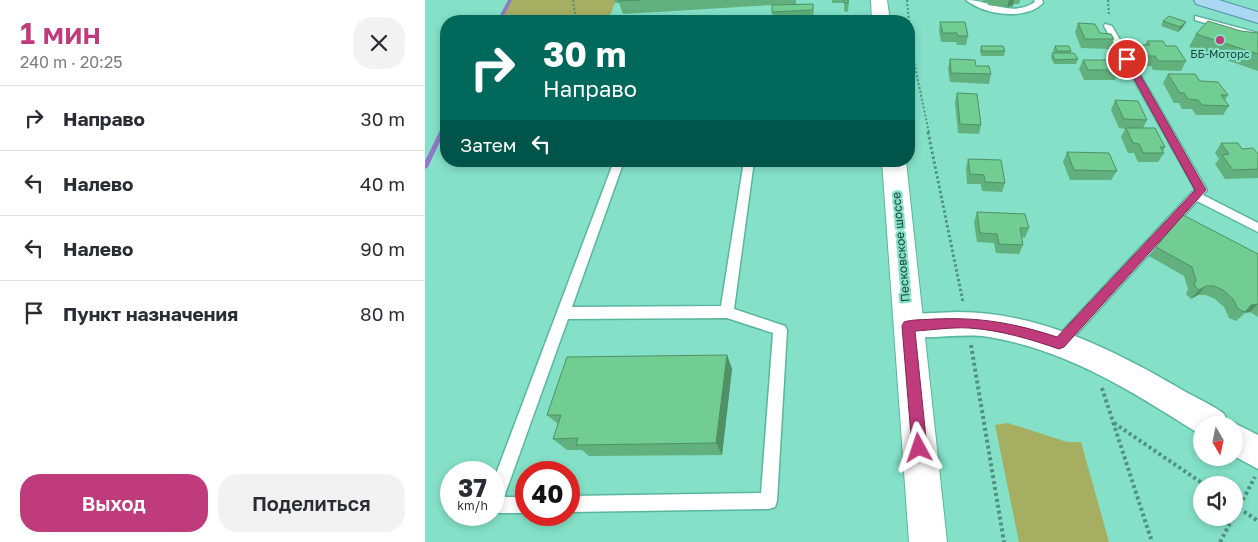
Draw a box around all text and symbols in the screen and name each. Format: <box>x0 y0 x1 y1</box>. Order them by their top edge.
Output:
text: 1 мин <box>20 15 101 51</box>
button: close <box>353 17 405 69</box>
text: 30 m <box>543 33 626 75</box>
marker: ББ-Моторс <box>1214 34 1226 46</box>
icon: right <box>460 35 525 100</box>
pin <box>1106 38 1148 80</box>
icon: arrive <box>1113 45 1141 73</box>
place label: ББ-Моторс <box>1190 47 1250 60</box>
text: 240 m · 20:25 <box>20 52 122 72</box>
text: Направо <box>543 75 637 102</box>
icon: right <box>20 104 48 132</box>
text: Направо <box>63 107 145 130</box>
text: 30 m <box>361 107 405 130</box>
icon: left <box>527 130 555 158</box>
text: Затем <box>460 133 517 156</box>
icon: left <box>20 169 48 197</box>
text: Налево <box>63 172 133 195</box>
text: 40 m <box>360 172 405 195</box>
street label: Песковское шоссе <box>888 191 913 303</box>
icon: left <box>20 234 48 262</box>
text: Налево <box>63 237 133 260</box>
text: 90 m <box>360 237 405 260</box>
icon: arrive <box>20 299 48 327</box>
text: Пункт назначения <box>63 302 238 325</box>
text: 80 m <box>360 302 405 325</box>
north arrow <box>1193 416 1243 466</box>
map controls <box>1193 416 1243 526</box>
position arrow <box>892 421 944 473</box>
speed limit sign: 40 <box>515 461 580 526</box>
text: 37 <box>458 472 487 503</box>
button: Выход <box>20 474 208 532</box>
button: Поделиться <box>218 474 405 532</box>
button: sound <box>1193 476 1243 526</box>
text: km/h <box>457 498 488 513</box>

